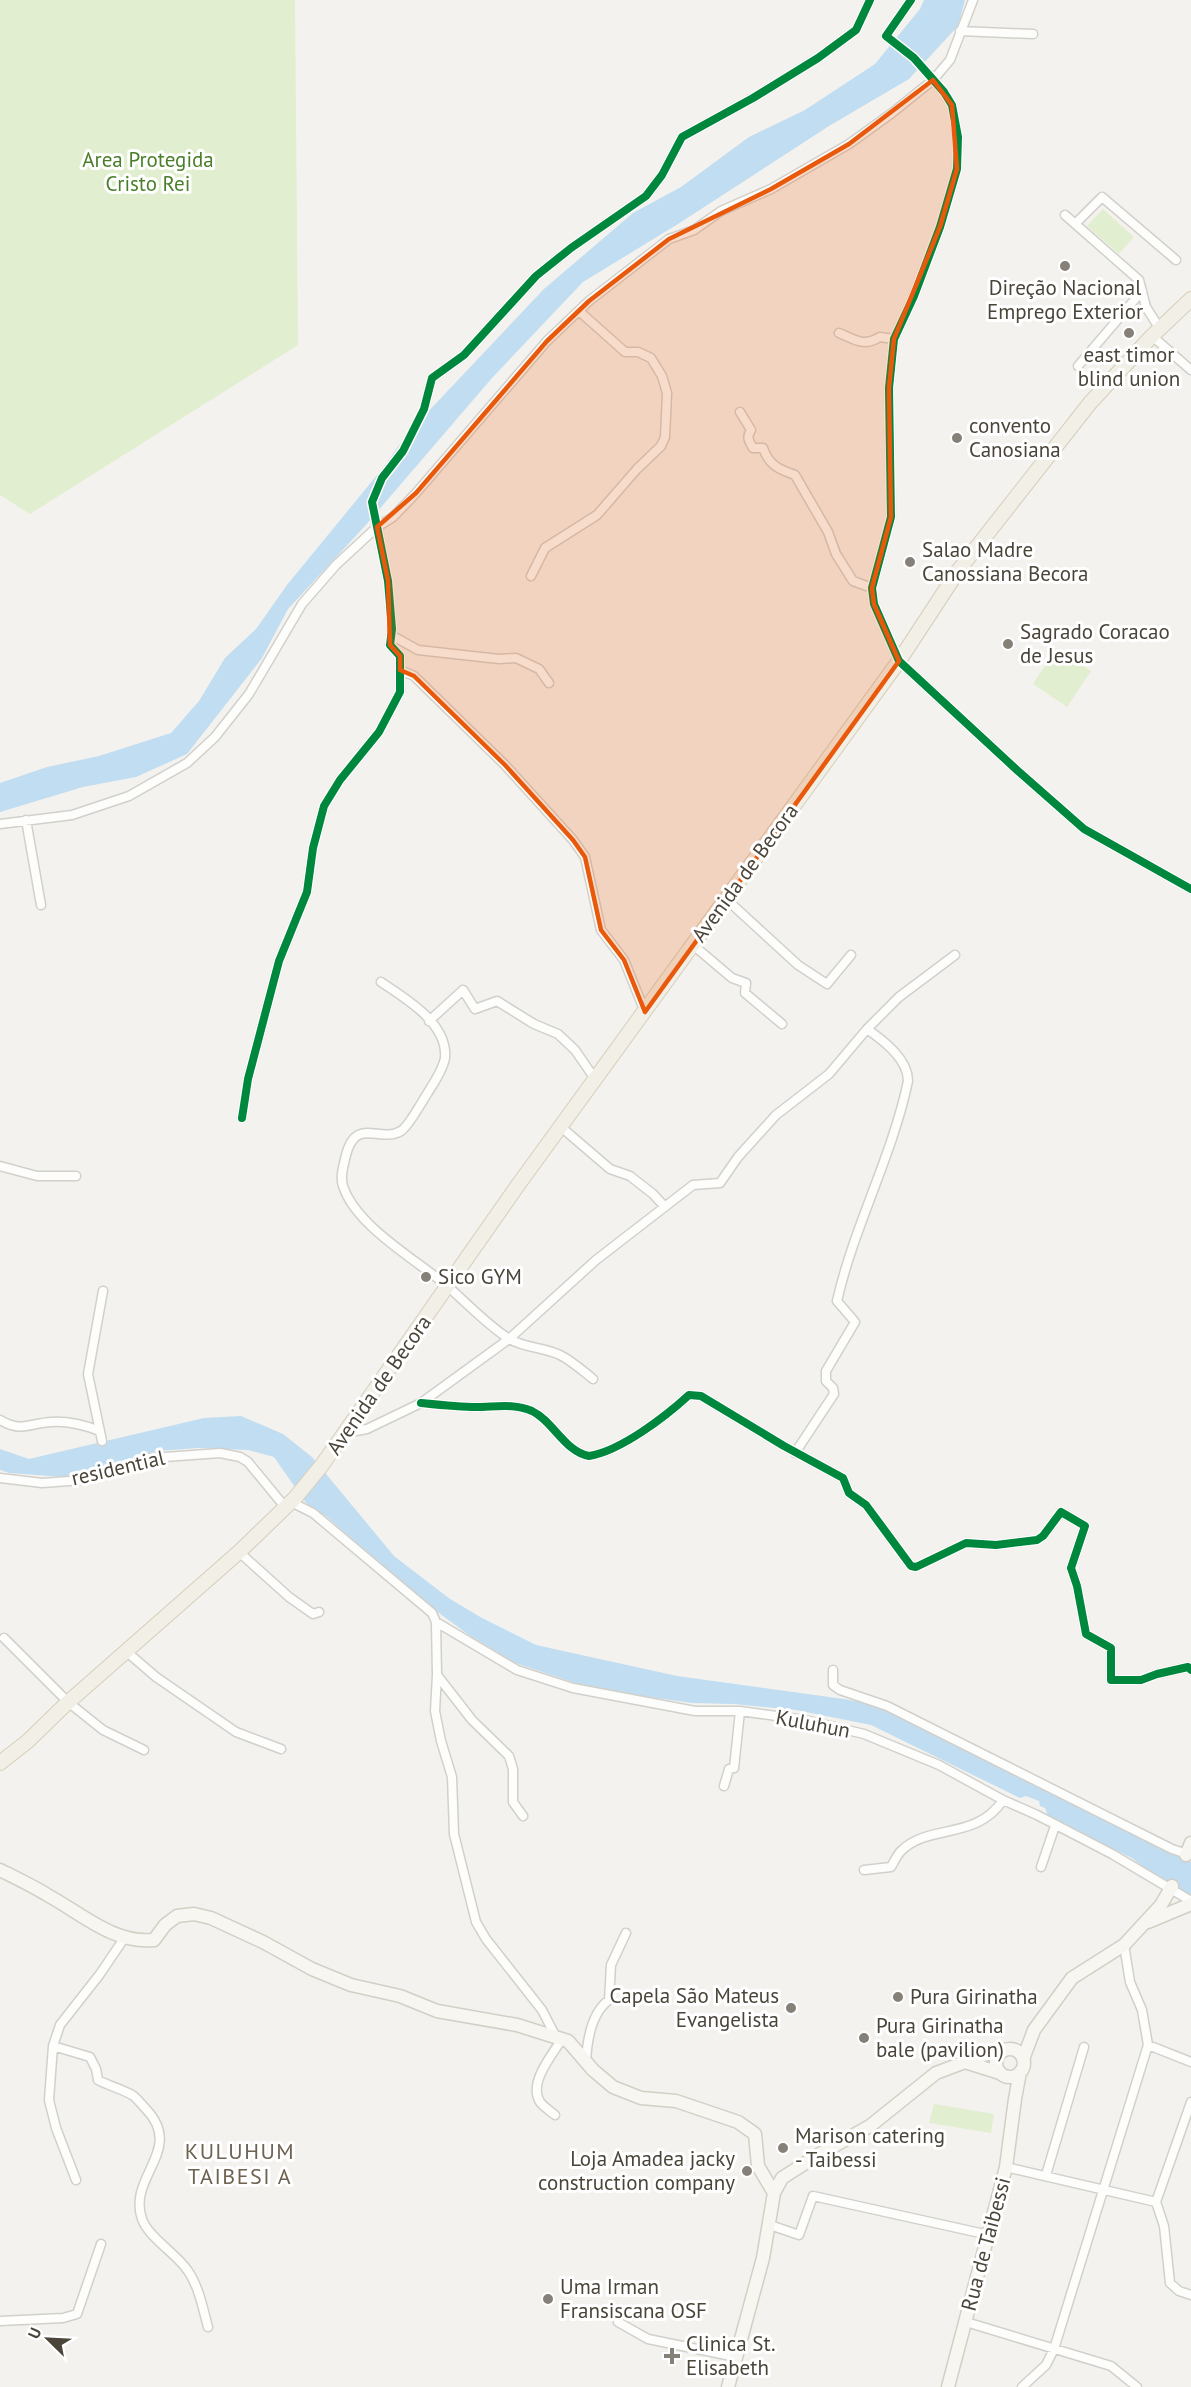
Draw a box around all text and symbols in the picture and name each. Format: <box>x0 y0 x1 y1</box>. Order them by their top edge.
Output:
park label: Area Protegida Cristo Rei <box>82 146 214 197</box>
marker: Direção Nacional Emprego Exterior <box>1058 259 1072 273</box>
place label: Direção Nacional Emprego Exterior <box>987 274 1143 325</box>
marker: east timor blind union <box>1122 326 1136 340</box>
place label: east timor blind union <box>1078 341 1180 392</box>
place label: convento Canosiana <box>969 412 1061 463</box>
marker: convento Canosiana <box>950 431 964 445</box>
place label: Salao Madre Canossiana Becora <box>922 536 1089 587</box>
marker: Salao Madre Canossiana Becora <box>903 555 917 569</box>
place label: Sagrado Coracao de Jesus <box>1020 618 1170 669</box>
marker: Sagrado Coracao de Jesus <box>1001 637 1015 651</box>
street label: Avenida de Becora <box>685 798 804 947</box>
place label: Sico GYM <box>438 1263 522 1290</box>
marker: Sico GYM <box>419 1270 433 1284</box>
street label: Avenida de Becora <box>320 1310 437 1460</box>
street label: residential <box>69 1444 167 1491</box>
street label: Kuluhun <box>774 1703 853 1744</box>
place label: Capela São Mateus Evangelista <box>610 1982 779 2033</box>
place label: Pura Girinatha <box>910 1983 1038 2010</box>
marker: Pura Girinatha <box>891 1990 905 2004</box>
marker: Capela São Mateus Evangelista <box>784 2001 798 2015</box>
place label: Pura Girinatha bale (pavilion) <box>876 2012 1004 2063</box>
marker: Pura Girinatha bale (pavilion) <box>857 2031 871 2045</box>
place label: Marison catering - Taibessi <box>795 2122 945 2173</box>
district label: KULUHUM TAIBESI A <box>185 2137 295 2190</box>
marker: Marison catering - Taibessi <box>776 2141 790 2155</box>
place label: Loja Amadea jacky construction company <box>538 2145 735 2196</box>
marker: Loja Amadea jacky construction company <box>740 2164 754 2178</box>
street label: Rua de Taibessi <box>955 2174 1016 2314</box>
place label: Uma Irman Fransiscana OSF <box>560 2273 707 2324</box>
marker: Uma Irman Fransiscana OSF <box>541 2292 555 2306</box>
north arrow <box>18 2309 78 2369</box>
text: U <box>23 2324 45 2342</box>
place label: Clinica St. Elisabeth <box>686 2330 775 2381</box>
marker: Clinica St. Elisabeth <box>663 2347 681 2365</box>

